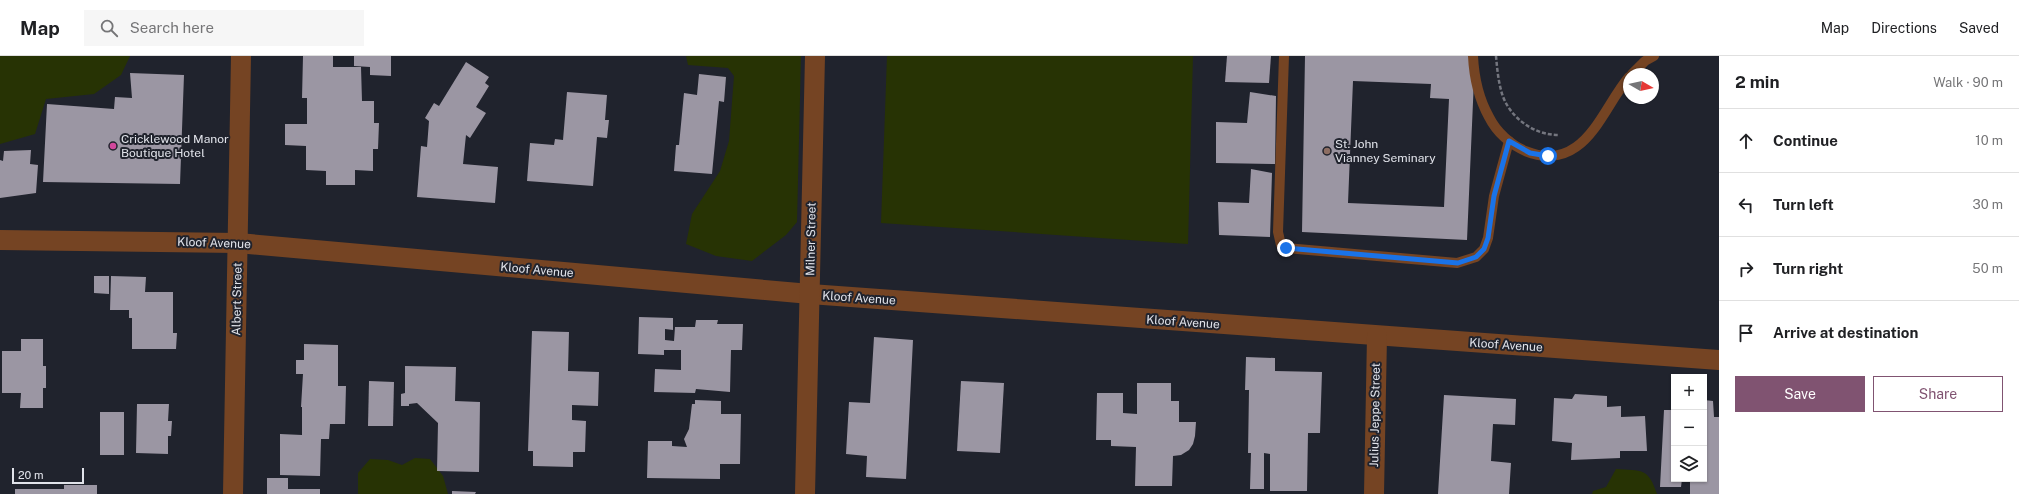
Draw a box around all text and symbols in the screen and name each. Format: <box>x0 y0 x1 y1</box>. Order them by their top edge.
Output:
search box <box>84 10 364 46</box>
text: Map <box>20 17 60 39</box>
icon: search <box>98 17 120 39</box>
text: Search here <box>130 19 214 36</box>
text: Map <box>1821 20 1849 36</box>
text: Directions <box>1871 20 1937 36</box>
text: Saved <box>1959 20 1999 36</box>
north arrow <box>1623 68 1659 104</box>
text: 2 min <box>1735 72 1780 92</box>
text: Walk · 90 m <box>1933 75 2003 90</box>
icon: ahead <box>1735 130 1757 152</box>
place label: Cricklewood Manor Boutique Hotel <box>121 132 229 160</box>
text: Continue <box>1773 132 1838 149</box>
text: 10 m <box>1975 133 2003 148</box>
place label: St. John Vianney Seminary <box>1335 137 1436 165</box>
marker: Cricklewood Manor Boutique Hotel <box>108 141 118 151</box>
marker: St. John Vianney Seminary <box>1322 146 1332 156</box>
route start <box>1539 147 1557 165</box>
icon: left <box>1735 194 1757 216</box>
text: Turn left <box>1773 196 1834 213</box>
text: 30 m <box>1973 197 2003 212</box>
street label: Milner Street <box>803 202 819 276</box>
street label: Kloof Avenue <box>177 235 251 251</box>
route end <box>1277 239 1295 257</box>
icon: right <box>1735 258 1757 280</box>
street label: Kloof Avenue <box>500 260 575 280</box>
text: Turn right <box>1773 260 1843 277</box>
text: 50 m <box>1972 261 2003 276</box>
street label: Albert Street <box>229 262 245 336</box>
street label: Kloof Avenue <box>822 288 896 308</box>
street label: Kloof Avenue <box>1146 312 1220 332</box>
icon: arrive <box>1735 322 1757 344</box>
text: Arrive at destination <box>1773 324 1918 341</box>
street label: Kloof Avenue <box>1469 335 1543 355</box>
street label: Julius Jeppe Street <box>1367 362 1383 467</box>
map controls <box>1671 374 1707 482</box>
button: + <box>1671 374 1707 410</box>
button: Save <box>1735 376 1865 412</box>
button: Share <box>1873 376 2003 412</box>
button: − <box>1671 410 1707 446</box>
button: layers <box>1671 446 1707 482</box>
scale bar <box>12 466 84 485</box>
text: 20 m <box>18 469 43 481</box>

